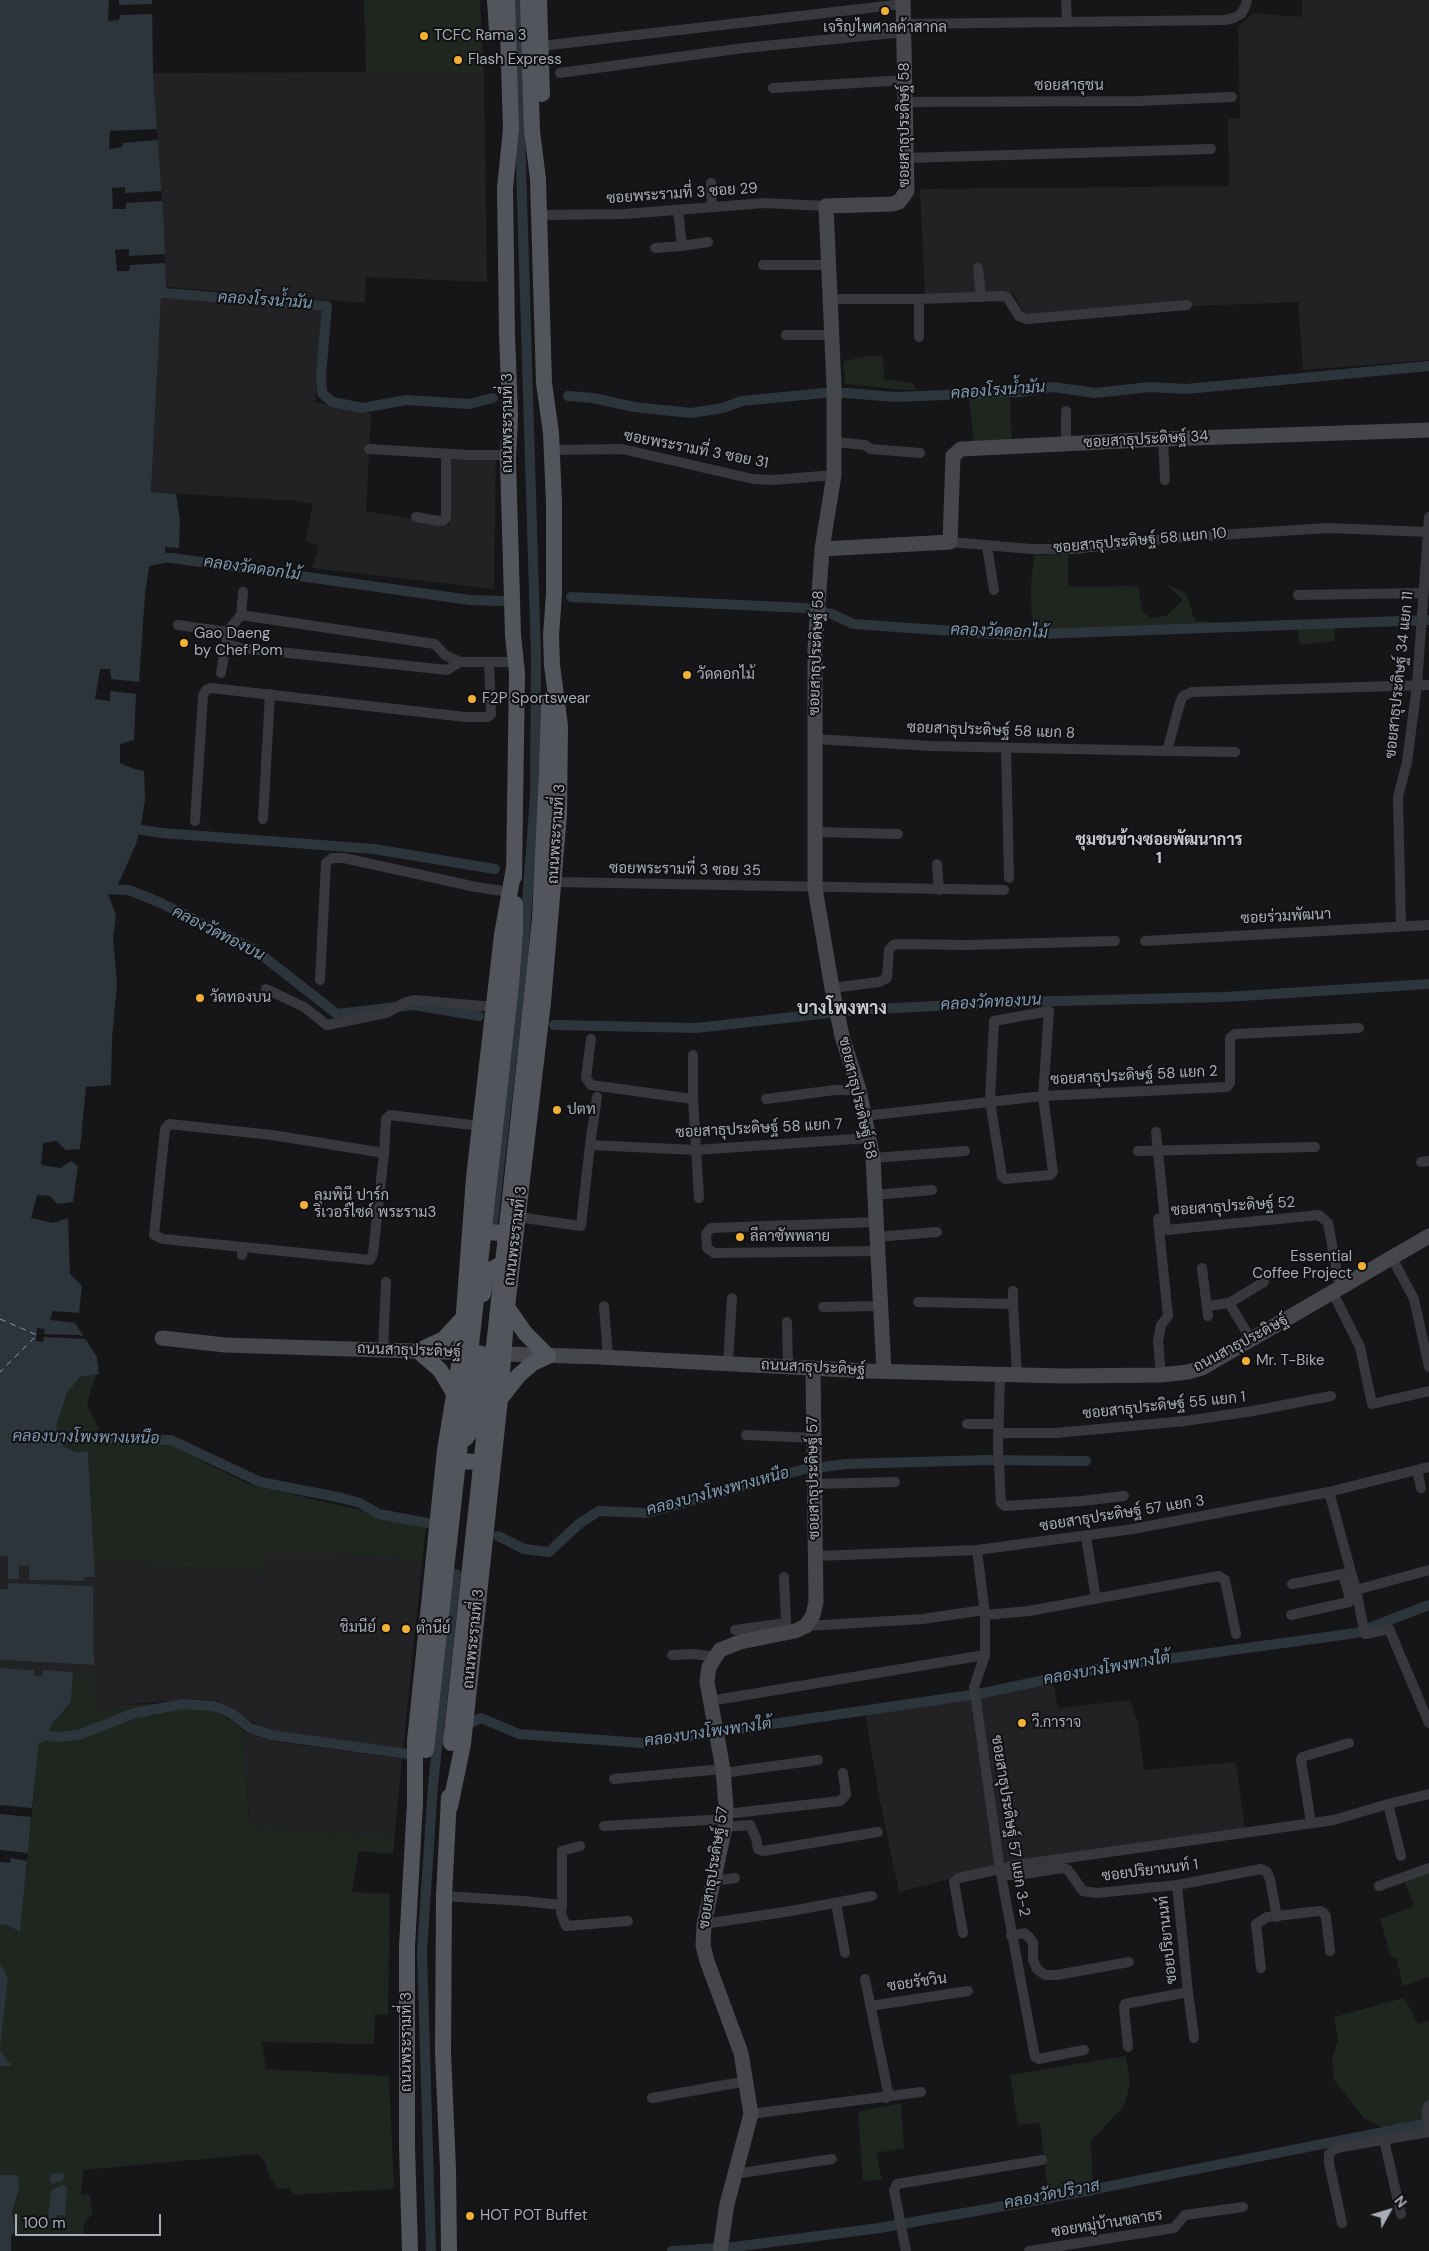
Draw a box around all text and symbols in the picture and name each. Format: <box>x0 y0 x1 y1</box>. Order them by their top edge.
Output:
marker: เจริญไพศาลค้าสากล <box>879 5 891 17</box>
place label: เจริญไพศาลค้าสากล <box>823 19 947 37</box>
place label: TCFC Rama 3 <box>434 27 527 45</box>
marker: TCFC Rama 3 <box>418 30 430 42</box>
place label: Flash Express <box>468 51 562 69</box>
marker: Flash Express <box>452 54 464 66</box>
street label: ซอยสาธุประดิษฐ์ 58 <box>896 62 914 188</box>
street label: ซอยสาธุชน <box>1034 77 1104 95</box>
street label: ซอยพระรามที่ 3 ซอย 29 <box>606 180 758 208</box>
water label: คลองโรงน้ำมัน <box>217 288 313 314</box>
street label: ถนนพระรามที่ 3 <box>499 373 517 473</box>
water label: คลองโรงน้ำมัน <box>950 378 1046 404</box>
street label: ซอยพระรามที่ 3 ซอย 31 <box>622 427 770 473</box>
street label: ซอยสาธุประดิษฐ์ 34 <box>1083 428 1209 452</box>
street label: ซอยสาธุประดิษฐ์ 58 แยก 10 <box>1053 524 1227 558</box>
water label: คลองวัดดอกไม้ <box>202 553 302 585</box>
street label: ซอยสาธุประดิษฐ์ 58 <box>806 590 828 716</box>
street label: ซอยสาธุประดิษฐ์ 34 แยก 11 <box>1382 590 1418 760</box>
water label: คลองวัดดอกไม้ <box>950 621 1048 643</box>
place label: Gao Daeng by Chef Pom <box>194 625 283 660</box>
marker: Gao Daeng by Chef Pom <box>178 637 190 649</box>
place label: วัดดอกไม้ <box>697 666 755 684</box>
marker: วัดดอกไม้ <box>681 669 693 681</box>
place label: F2P Sportswear <box>482 690 590 708</box>
marker: F2P Sportswear <box>466 693 478 705</box>
street label: ซอยสาธุประดิษฐ์ 58 แยก 8 <box>907 719 1075 743</box>
street label: ถนนพระรามที่ 3 <box>545 783 569 885</box>
district label: ชุมชนข้างซอยพัฒนาการ 1 <box>1075 831 1243 869</box>
street label: ซอยพระรามที่ 3 ซอย 35 <box>609 860 761 880</box>
water label: คลองวัดทองบน <box>169 903 267 965</box>
street label: ซอยร่วมพัฒนา <box>1240 906 1332 928</box>
place label: วัดทองบน <box>210 989 271 1007</box>
water label: คลองวัดทองบน <box>940 991 1042 1015</box>
marker: วัดทองบน <box>194 992 206 1004</box>
district label: บางโพงพาง <box>797 998 887 1020</box>
street label: ซอยสาธุประดิษฐ์ 58 <box>834 1035 880 1161</box>
street label: ซอยสาธุประดิษฐ์ 58 แยก 2 <box>1050 1063 1218 1089</box>
place label: ปตท <box>567 1101 596 1119</box>
marker: ปตท <box>551 1104 563 1116</box>
street label: ซอยสาธุประดิษฐ์ 58 แยก 7 <box>675 1116 843 1142</box>
street label: ถนนพระรามที่ 3 <box>501 1185 531 1287</box>
place label: ลุมพินี ปาร์ก ริเวอร์ไซด์ พระราม3 <box>314 1187 436 1222</box>
street label: ซอยสาธุประดิษฐ์ 52 <box>1170 1194 1296 1220</box>
marker: ลุมพินี ปาร์ก ริเวอร์ไซด์ พระราม3 <box>298 1199 310 1211</box>
place label: ลีลาซัพพลาย <box>750 1228 830 1246</box>
marker: ลีลาซัพพลาย <box>734 1231 746 1243</box>
place label: Essential Coffee Project <box>1252 1248 1352 1283</box>
marker: Essential Coffee Project <box>1356 1260 1368 1272</box>
street label: ถนนสาธุประดิษฐ์ <box>1191 1312 1291 1376</box>
street label: ถนนสาธุประดิษฐ์ <box>357 1340 461 1362</box>
place label: Mr. T-Bike <box>1256 1352 1324 1370</box>
marker: Mr. T-Bike <box>1240 1355 1252 1367</box>
street label: ถนนสาธุประดิษฐ์ <box>761 1356 865 1380</box>
street label: ซอยสาธุประดิษฐ์ 55 แยก 1 <box>1082 1388 1246 1424</box>
street label: ซอยสาธุประดิษฐ์ 57 <box>804 1416 824 1540</box>
water label: คลองบางโพงพางเหนือ <box>12 1427 160 1449</box>
water label: คลองบางโพงพางเหนือ <box>645 1464 791 1520</box>
street label: ซอยสาธุประดิษฐ์ 57 แยก 3 <box>1038 1492 1206 1536</box>
street label: ถนนพระรามที่ 3 <box>460 1588 488 1690</box>
place label: ชิมนีย์ <box>340 1619 376 1637</box>
place label: ตำนีย์ <box>416 1620 451 1638</box>
marker: ชิมนีย์ <box>380 1622 392 1634</box>
marker: ตำนีย์ <box>400 1623 412 1635</box>
water label: คลองบางโพงพางใต้ <box>1042 1648 1172 1690</box>
place label: วี.การาจ <box>1032 1714 1081 1732</box>
water label: คลองบางโพงพางใต้ <box>643 1715 773 1751</box>
marker: วี.การาจ <box>1016 1717 1028 1729</box>
street label: ซอยสาธุประดิษฐ์ 57 แยก 3-2 <box>987 1734 1033 1918</box>
street label: ซอยสาธุประดิษฐ์ 57 <box>695 1805 733 1931</box>
street label: ซอยปริยานนท์ 1 <box>1101 1856 1199 1886</box>
street label: ซอยปริยานนท์ <box>1154 1895 1182 1985</box>
street label: ซอยรัชวิน <box>886 1970 948 1996</box>
street label: ถนนพระรามที่ 3 <box>398 1992 416 2092</box>
water label: คลองวัดปริวาส <box>1003 2176 1101 2214</box>
north arrow <box>1364 2186 1414 2236</box>
text: N <box>1390 2192 1411 2211</box>
scale bar <box>18 2204 164 2236</box>
street label: ซอยหมู่บ้านชลาธร <box>1050 2206 1164 2242</box>
place label: HOT POT Buffet <box>480 2207 588 2225</box>
marker: HOT POT Buffet <box>464 2210 476 2222</box>
text: 100 m <box>23 2213 66 2233</box>

